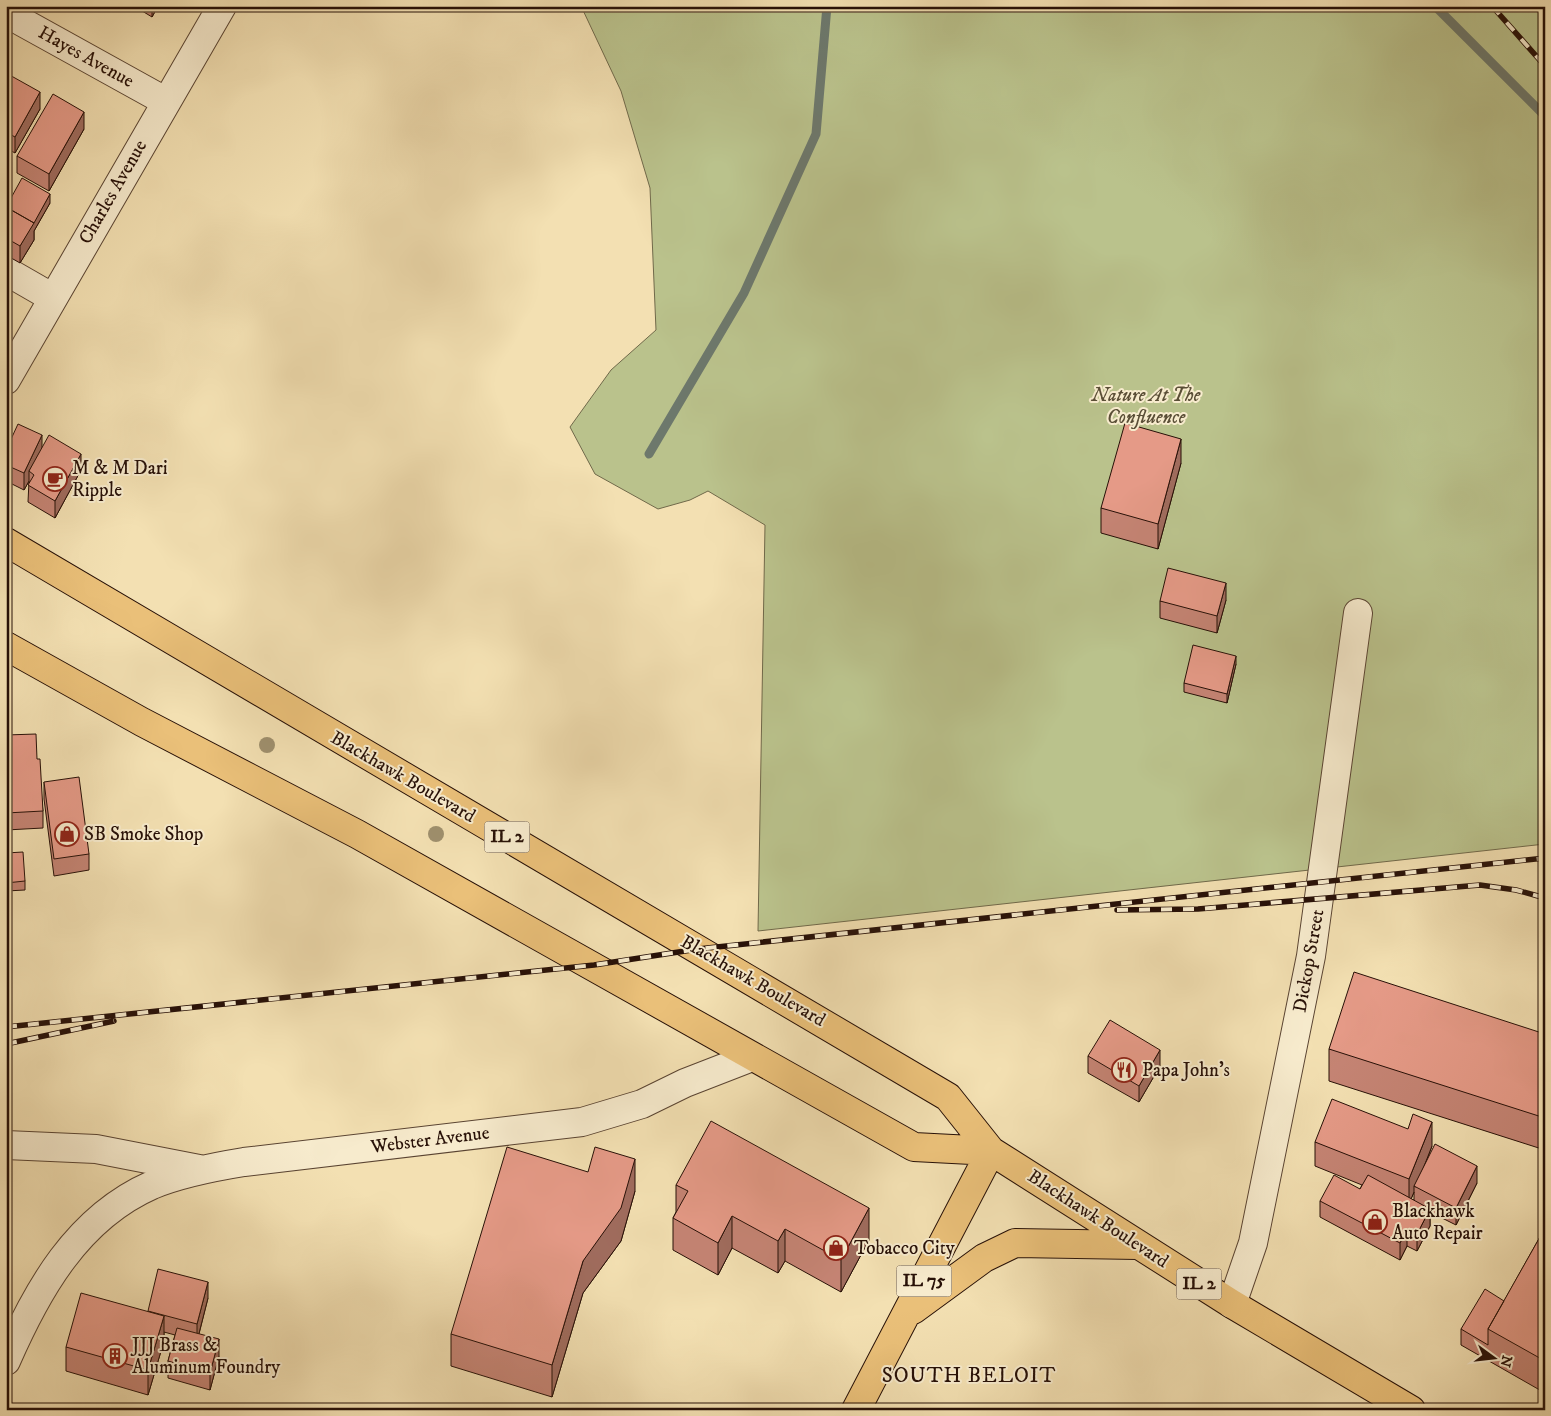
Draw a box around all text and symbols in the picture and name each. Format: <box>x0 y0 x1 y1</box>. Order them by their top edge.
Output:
street label: Hayes Avenue <box>34 21 138 93</box>
street label: Charles Avenue <box>74 136 152 248</box>
park label: Nature At The Confluence <box>1091 384 1201 429</box>
place label: M & M Dari Ripple <box>72 457 168 502</box>
cafe icon: M & M Dari Ripple <box>42 466 68 492</box>
street label: Blackhawk Boulevard <box>326 726 480 828</box>
shop icon: SB Smoke Shop <box>54 821 80 847</box>
road number: IL 2 <box>484 822 530 852</box>
place label: SB Smoke Shop <box>84 823 203 846</box>
street label: Dickop Street <box>1289 908 1329 1014</box>
street label: Blackhawk Boulevard <box>676 930 830 1032</box>
restaurant icon: Papa John's <box>1111 1057 1137 1083</box>
place label: Papa John's <box>1142 1059 1230 1082</box>
street label: Webster Avenue <box>368 1121 491 1159</box>
street label: Blackhawk Boulevard <box>1023 1165 1173 1273</box>
place label: Blackhawk Auto Repair <box>1392 1200 1483 1245</box>
shop icon: Blackhawk Auto Repair <box>1362 1209 1388 1235</box>
shop icon: Tobacco City <box>823 1235 849 1261</box>
place label: Tobacco City <box>854 1237 956 1260</box>
road number: IL 75 <box>896 1266 952 1296</box>
road number: IL 2 <box>1176 1268 1222 1300</box>
place label: JJJ Brass & Aluminum Foundry <box>130 1334 281 1379</box>
north arrow <box>1468 1334 1518 1384</box>
building icon: JJJ Brass & Aluminum Foundry <box>102 1343 128 1369</box>
text: N <box>1495 1353 1516 1369</box>
district label: SOUTH BELOIT <box>882 1363 1056 1389</box>

